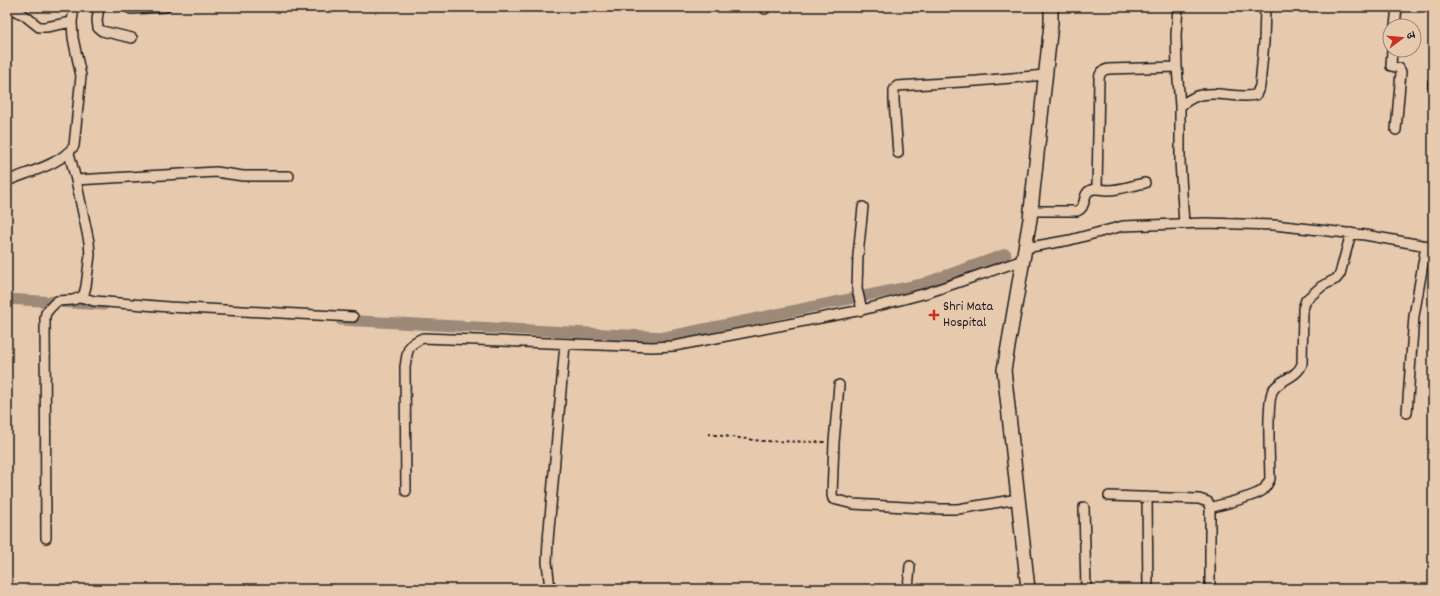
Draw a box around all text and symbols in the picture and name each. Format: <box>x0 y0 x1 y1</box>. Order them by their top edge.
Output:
north arrow <box>1382 18 1422 58</box>
text: उ <box>1401 30 1418 42</box>
place label: Shri Mata Hospital <box>943 297 993 333</box>
marker: Shri Mata Hospital <box>928 309 940 321</box>

